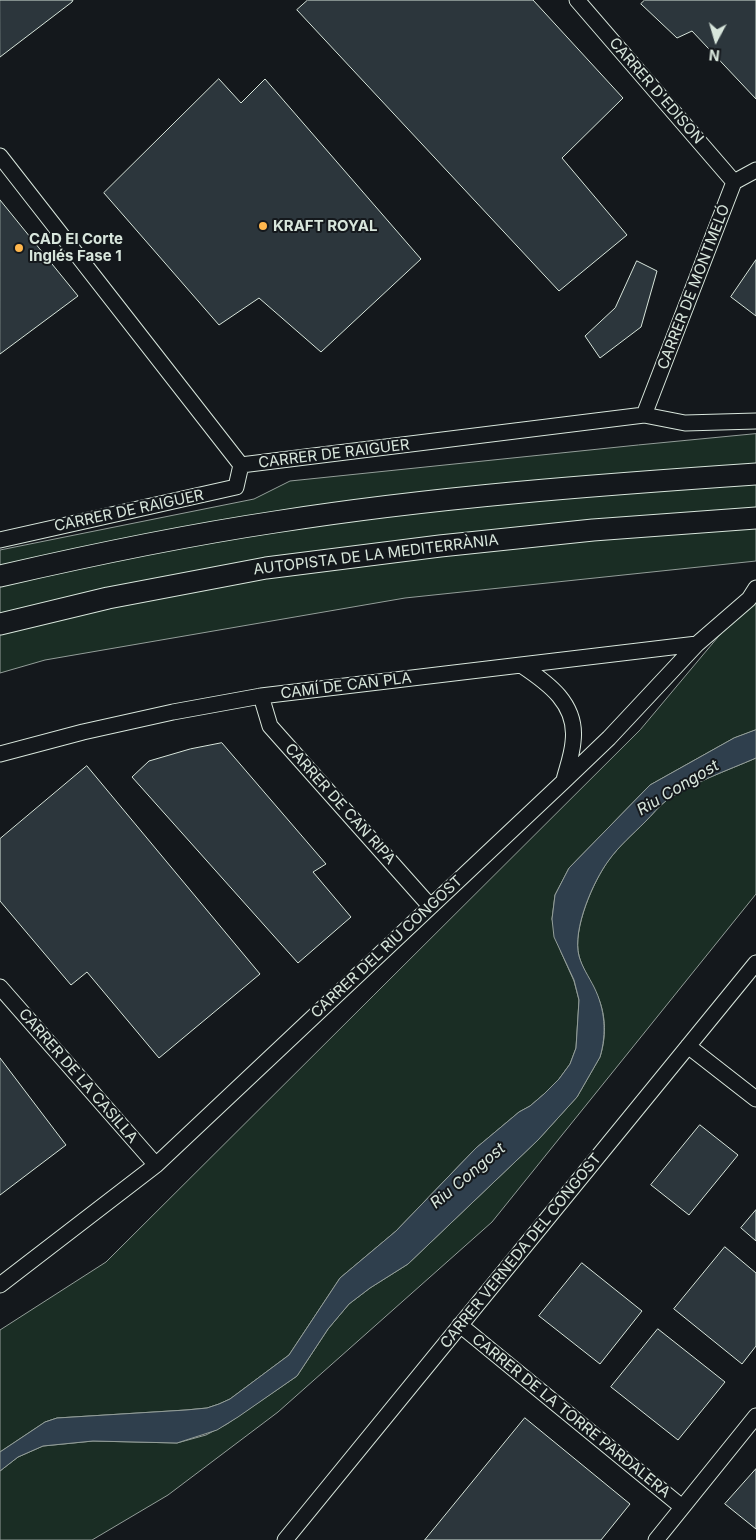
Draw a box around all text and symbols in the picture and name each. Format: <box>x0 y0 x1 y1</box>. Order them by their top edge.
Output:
north arrow <box>691 15 741 65</box>
street label: CARRER D'EDISON <box>605 34 707 148</box>
text: N <box>708 46 721 64</box>
street label: CARRER DE MONTMELÓ <box>654 202 734 372</box>
place label: KRAFT ROYAL <box>273 217 377 235</box>
marker: KRAFT ROYAL <box>257 220 269 232</box>
place label: CAD El Corte Inglés Fase 1 <box>29 230 123 265</box>
marker: CAD El Corte Inglés Fase 1 <box>13 242 25 254</box>
street label: CARRER DE RAIGUER <box>257 436 411 472</box>
street label: CARRER DE RAIGUER <box>53 486 205 536</box>
street label: AUTOPISTA DE LA MEDITERRÀNIA <box>252 531 500 579</box>
street label: CAMÍ DE CAN PLA <box>279 669 413 703</box>
street label: CARRER DE CAN RIPA <box>281 740 399 868</box>
water label: Riu Congost <box>634 756 722 820</box>
street label: CARRER DEL RIU CONGOST <box>308 872 466 1022</box>
street label: CARRER DE LA CASILLA <box>15 1005 141 1147</box>
water label: Riu Congost <box>427 1139 509 1213</box>
street label: CARRER VERNEDA DEL CONGOST <box>437 1150 605 1352</box>
street label: CARRER DE LA TORRE PARDALERA <box>468 1330 674 1502</box>

